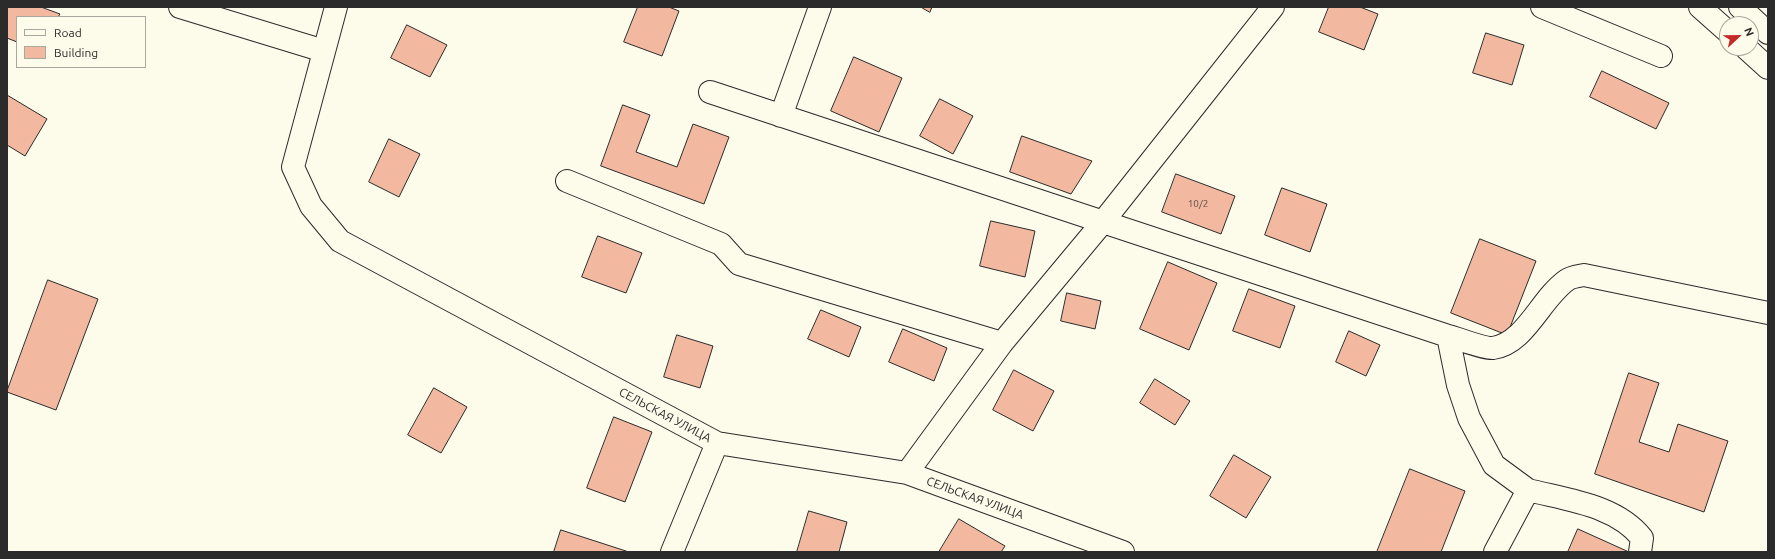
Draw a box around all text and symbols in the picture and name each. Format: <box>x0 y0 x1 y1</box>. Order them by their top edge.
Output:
legend <box>16 16 146 68</box>
north arrow <box>1719 16 1759 56</box>
text: Road <box>54 26 82 39</box>
text: N <box>1742 26 1756 38</box>
text: Building <box>54 46 98 59</box>
house number: 10/2 <box>1188 198 1208 210</box>
street label: СЕЛЬСКАЯ УЛИЦА <box>616 385 714 445</box>
street label: СЕЛЬСКАЯ УЛИЦА <box>924 474 1026 522</box>

